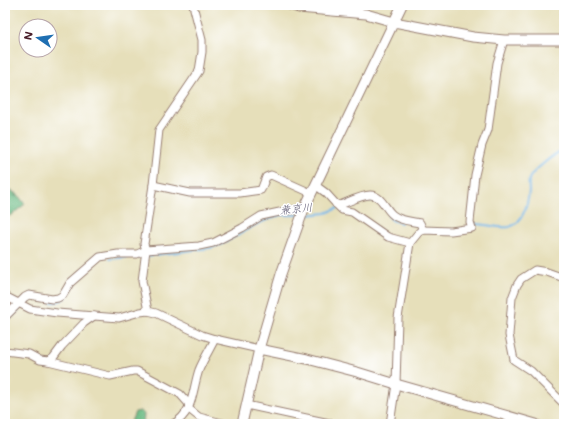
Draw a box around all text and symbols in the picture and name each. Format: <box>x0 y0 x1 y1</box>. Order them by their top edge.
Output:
north arrow <box>18 18 58 58</box>
text: N <box>20 30 36 41</box>
water label: 兼京川 <box>279 199 313 217</box>

